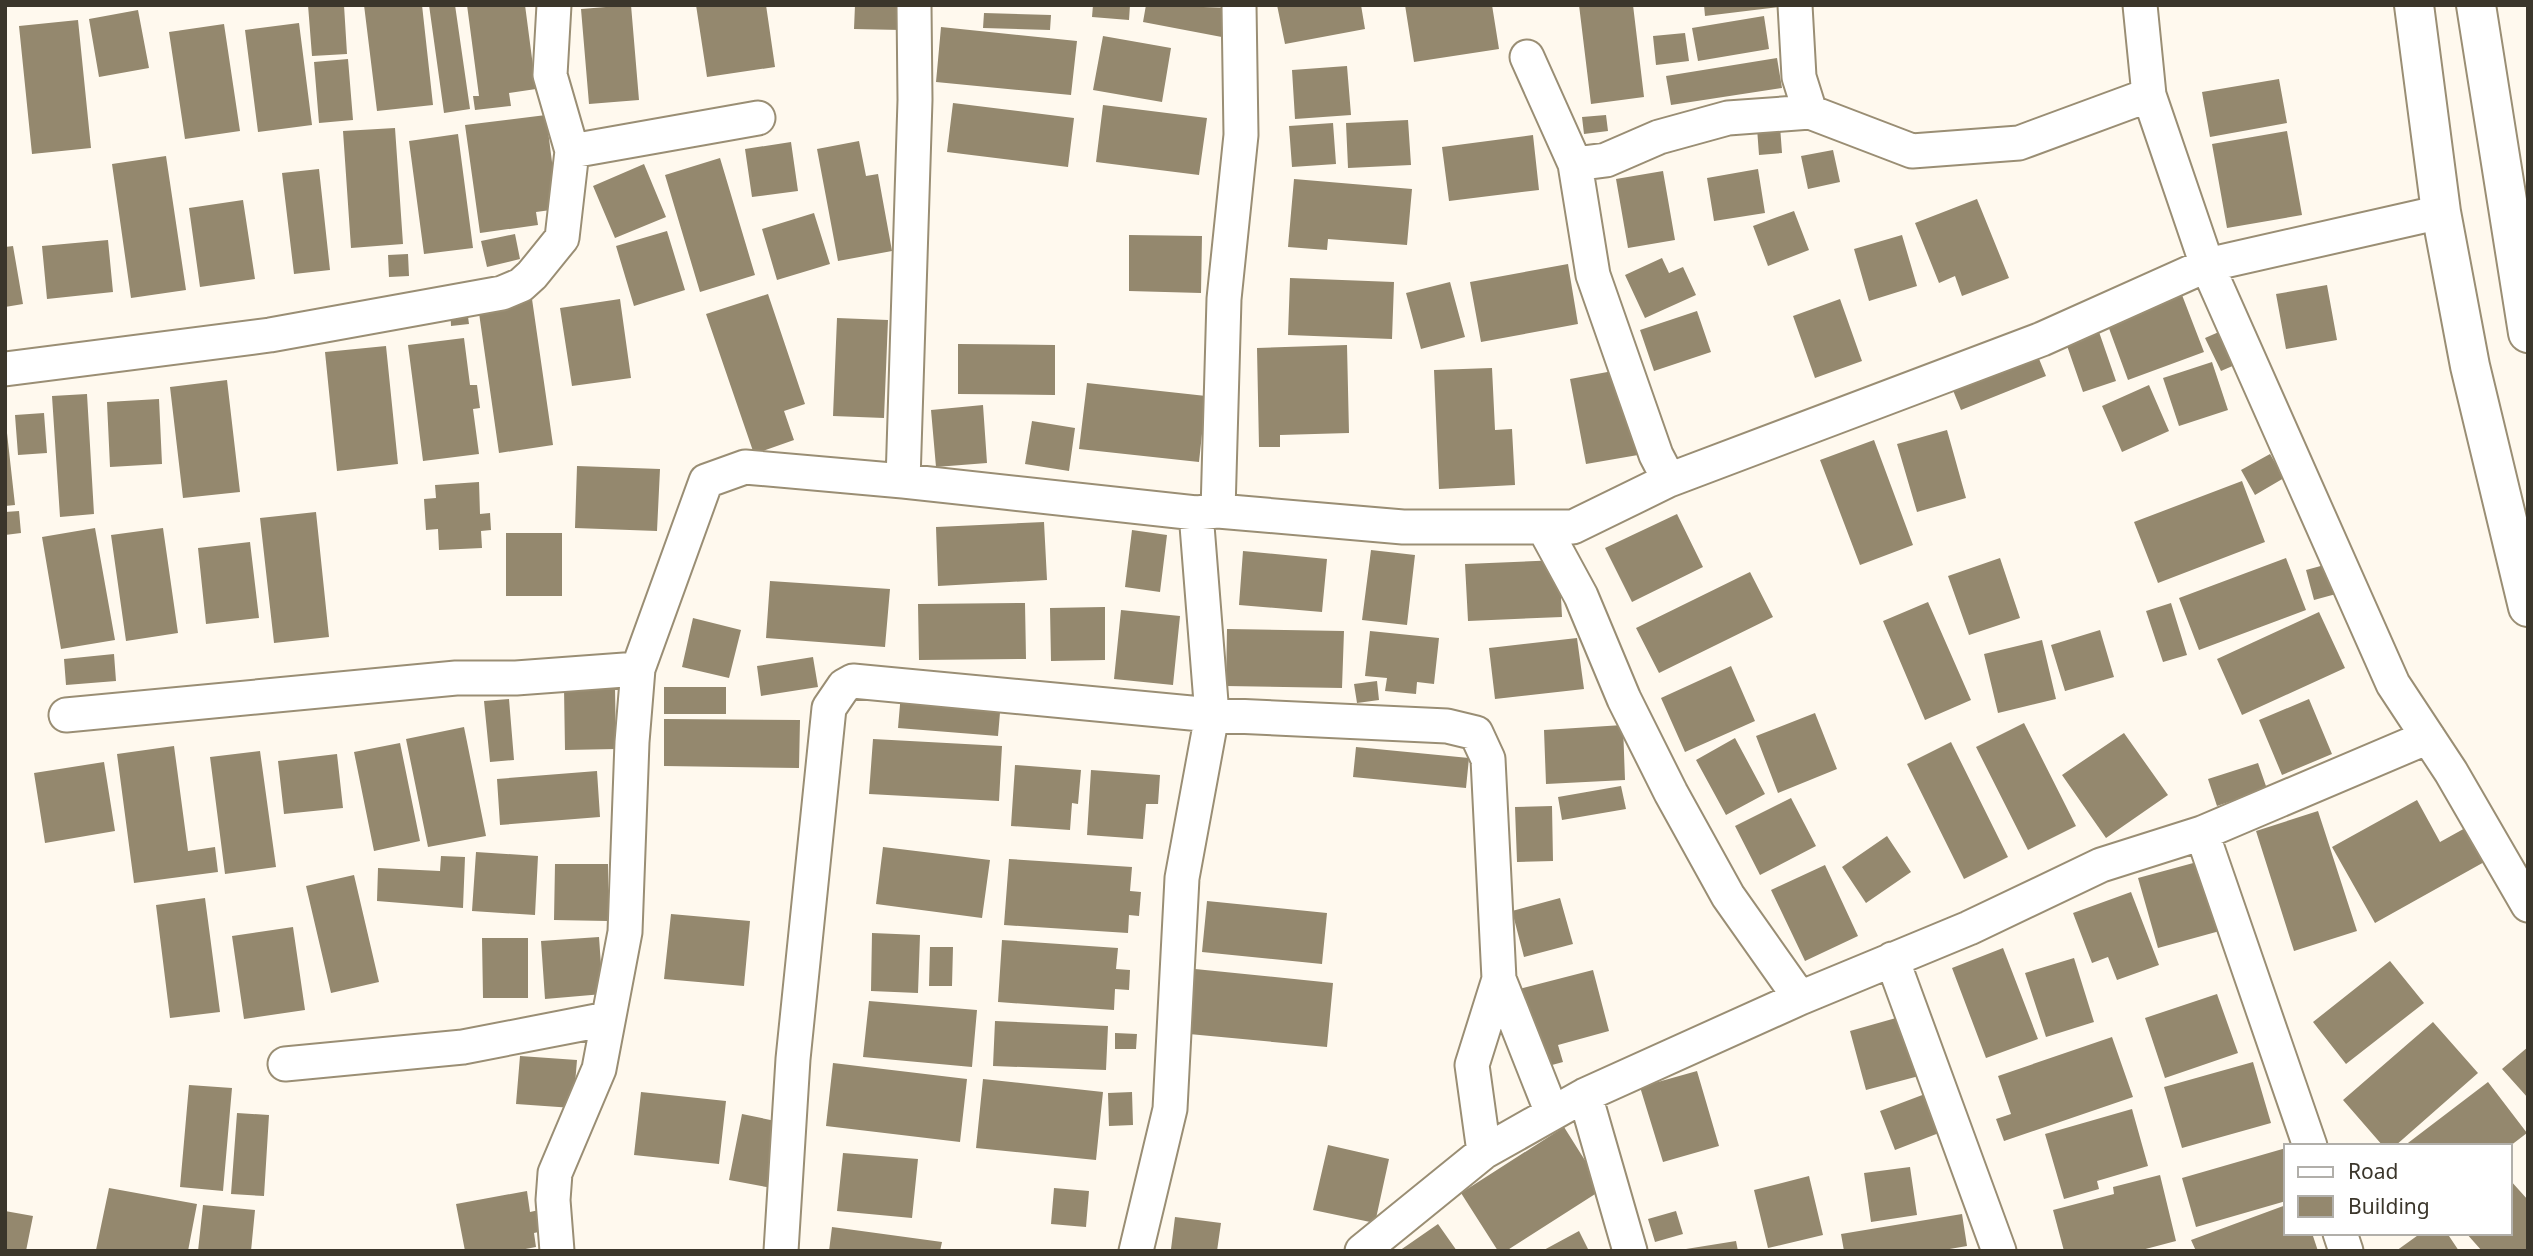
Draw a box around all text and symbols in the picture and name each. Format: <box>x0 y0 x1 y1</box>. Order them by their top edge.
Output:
legend <box>2284 1144 2512 1235</box>
text: Road <box>2348 1157 2398 1185</box>
text: Building <box>2348 1192 2430 1220</box>

